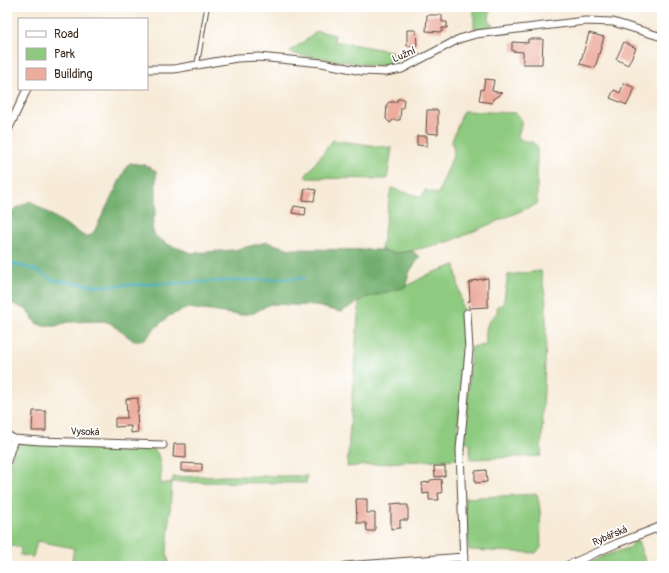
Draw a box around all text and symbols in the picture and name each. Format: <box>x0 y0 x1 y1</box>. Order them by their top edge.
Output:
legend <box>18 18 148 90</box>
text: Road <box>54 27 79 42</box>
street label: Lužní <box>390 45 418 65</box>
text: Park <box>54 47 75 62</box>
text: Building <box>54 67 93 82</box>
street label: Vysoká <box>70 425 100 439</box>
street label: Rybářská <box>591 523 630 549</box>

